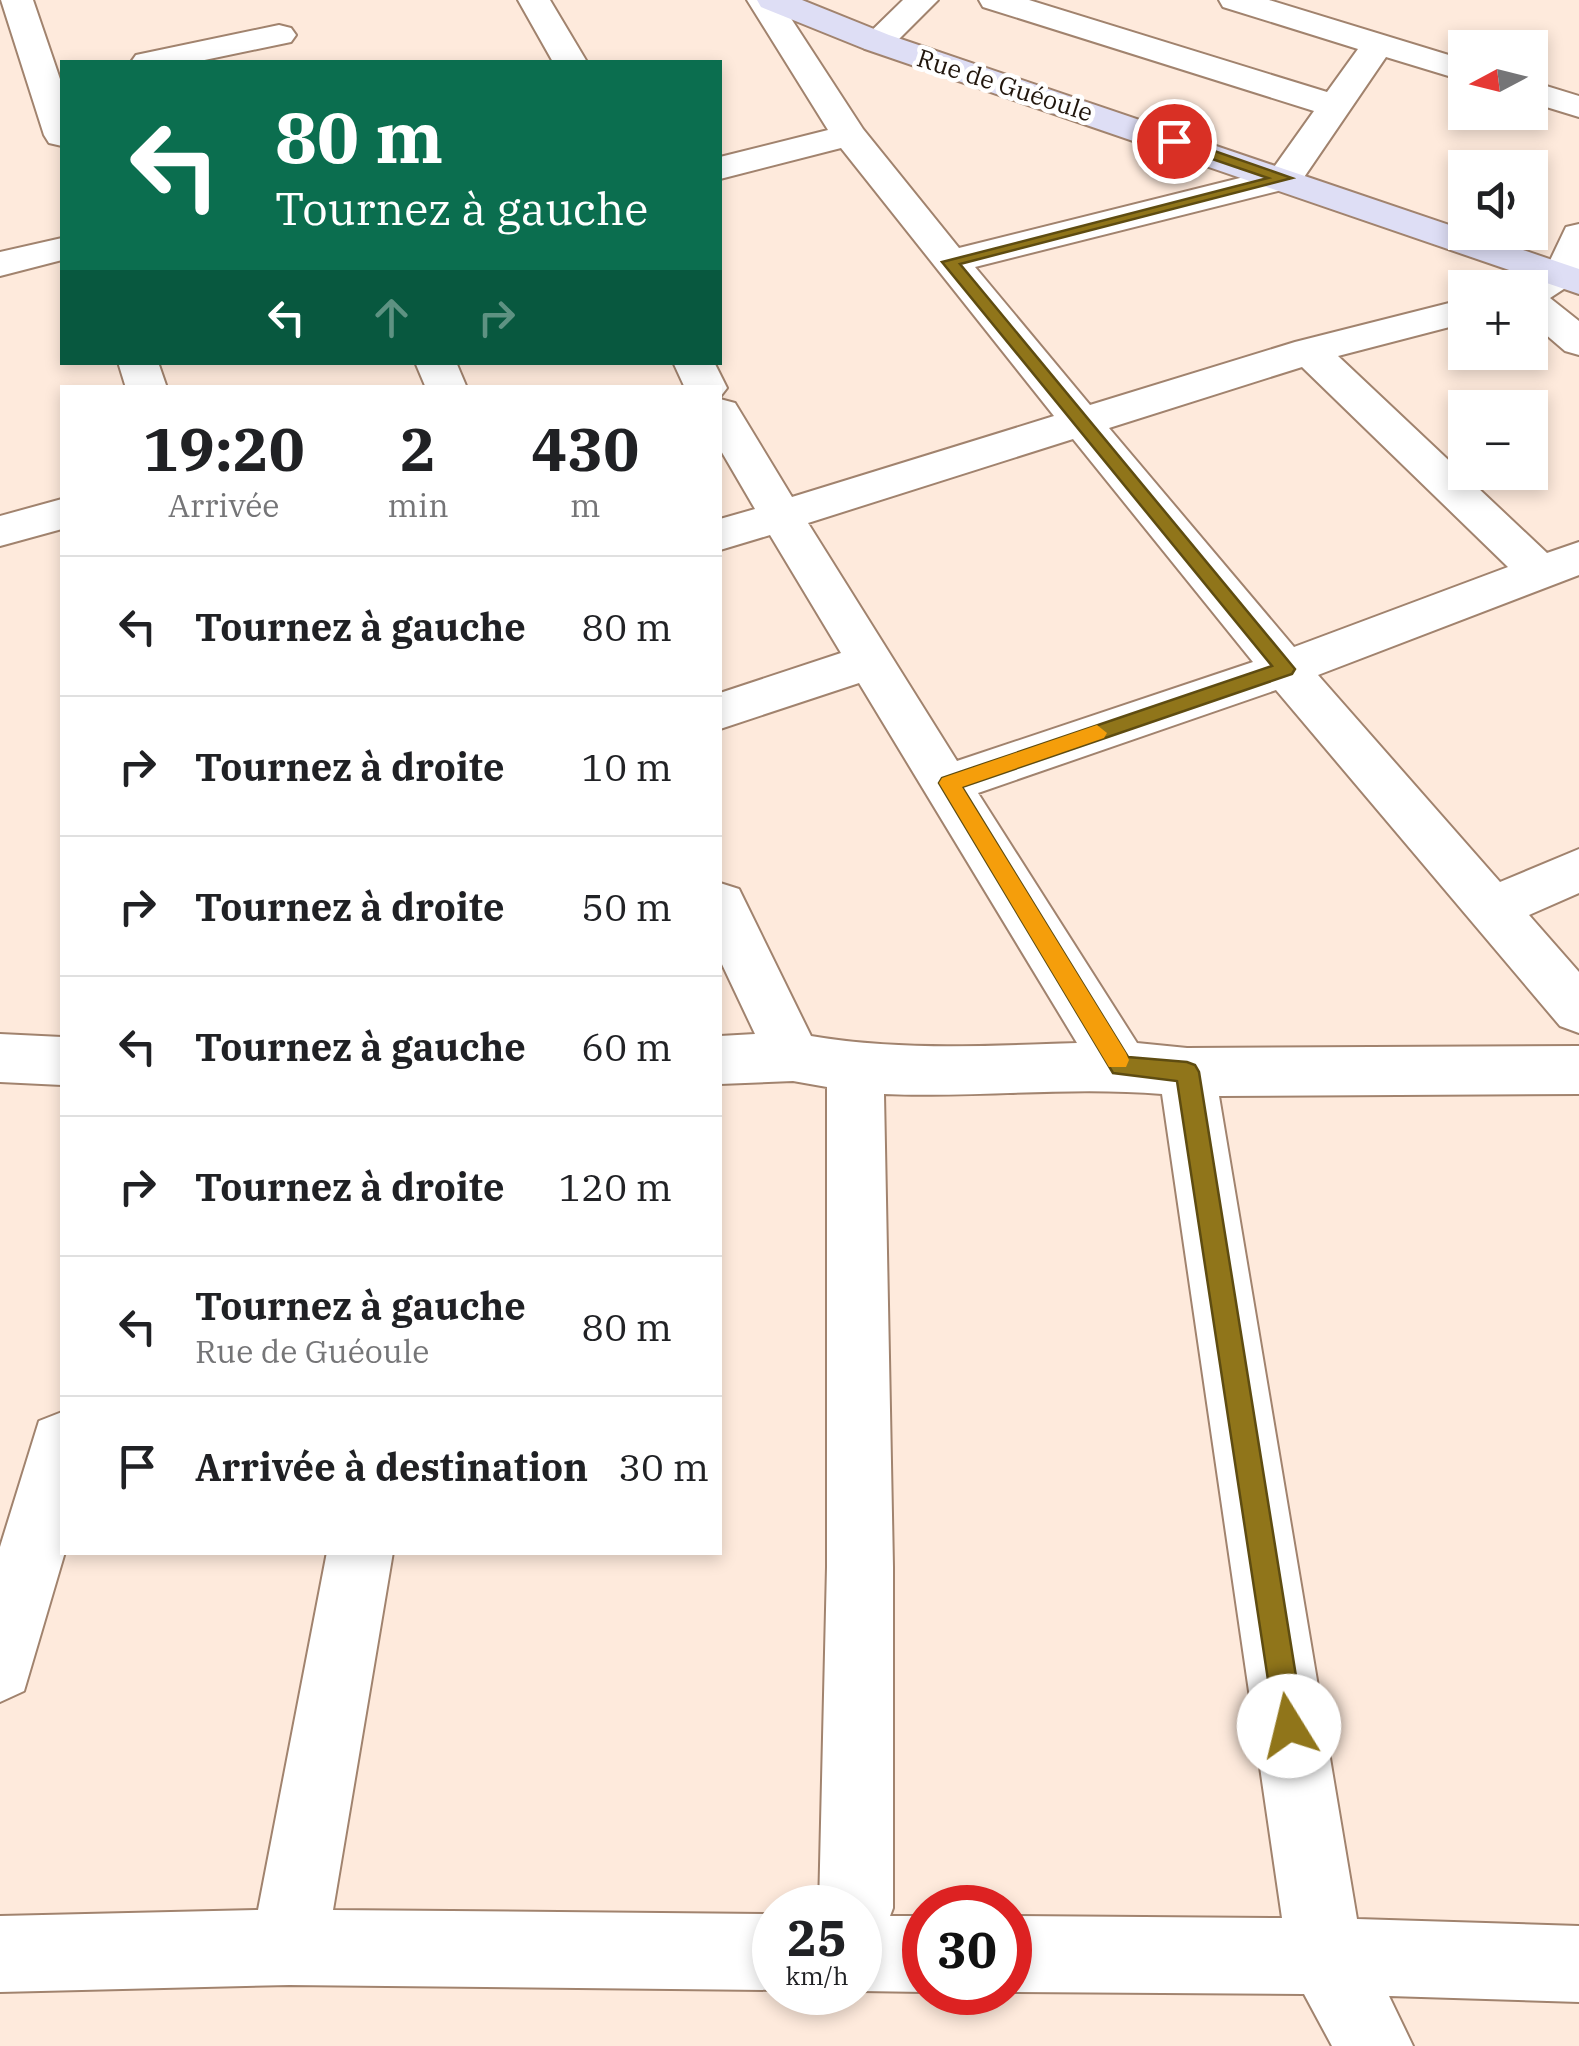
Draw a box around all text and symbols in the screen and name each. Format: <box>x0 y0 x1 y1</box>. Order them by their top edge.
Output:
north arrow <box>1448 30 1548 130</box>
map controls <box>1448 30 1548 490</box>
street label: Rue de Guéoule <box>913 41 1097 129</box>
text: 80 m <box>275 91 443 182</box>
pin <box>1132 99 1217 184</box>
icon: left <box>110 100 240 230</box>
icon: arrive <box>1147 114 1202 169</box>
button: sound <box>1448 150 1548 250</box>
text: Tournez à gauche <box>275 179 648 237</box>
button: + <box>1448 270 1548 370</box>
icon: left <box>259 290 314 345</box>
icon: ahead <box>364 290 419 345</box>
icon: right <box>469 290 524 345</box>
button: − <box>1448 390 1548 490</box>
text: 19:20 <box>143 409 305 488</box>
text: 2 <box>400 409 436 488</box>
text: 430 <box>531 409 639 488</box>
text: Arrivée <box>168 484 280 526</box>
text: min <box>388 484 449 526</box>
text: m <box>570 484 601 526</box>
icon: left <box>110 599 165 654</box>
text: Tournez à gauche <box>195 602 526 651</box>
text: 80 m <box>581 602 672 651</box>
icon: right <box>110 739 165 794</box>
text: Tournez à droite <box>195 742 504 791</box>
text: 10 m <box>581 742 672 791</box>
icon: right <box>110 879 165 934</box>
text: Tournez à droite <box>195 882 504 931</box>
text: 50 m <box>581 882 672 931</box>
icon: left <box>110 1019 165 1074</box>
text: Tournez à gauche <box>195 1022 526 1071</box>
text: 60 m <box>581 1022 672 1071</box>
icon: right <box>110 1159 165 1214</box>
text: Tournez à droite <box>195 1162 504 1211</box>
text: 120 m <box>559 1162 672 1211</box>
text: Tournez à gauche <box>195 1281 526 1330</box>
icon: left <box>110 1299 165 1354</box>
text: 80 m <box>581 1302 672 1351</box>
text: Rue de Guéoule <box>195 1330 429 1372</box>
icon: arrive <box>110 1439 165 1494</box>
text: Arrivée à destination <box>195 1442 588 1491</box>
text: 30 m <box>618 1442 709 1491</box>
position arrow <box>1237 1674 1341 1778</box>
speed limit sign: 30 <box>902 1885 1032 2015</box>
text: 25 <box>787 1905 847 1970</box>
text: km/h <box>785 1959 849 1992</box>

